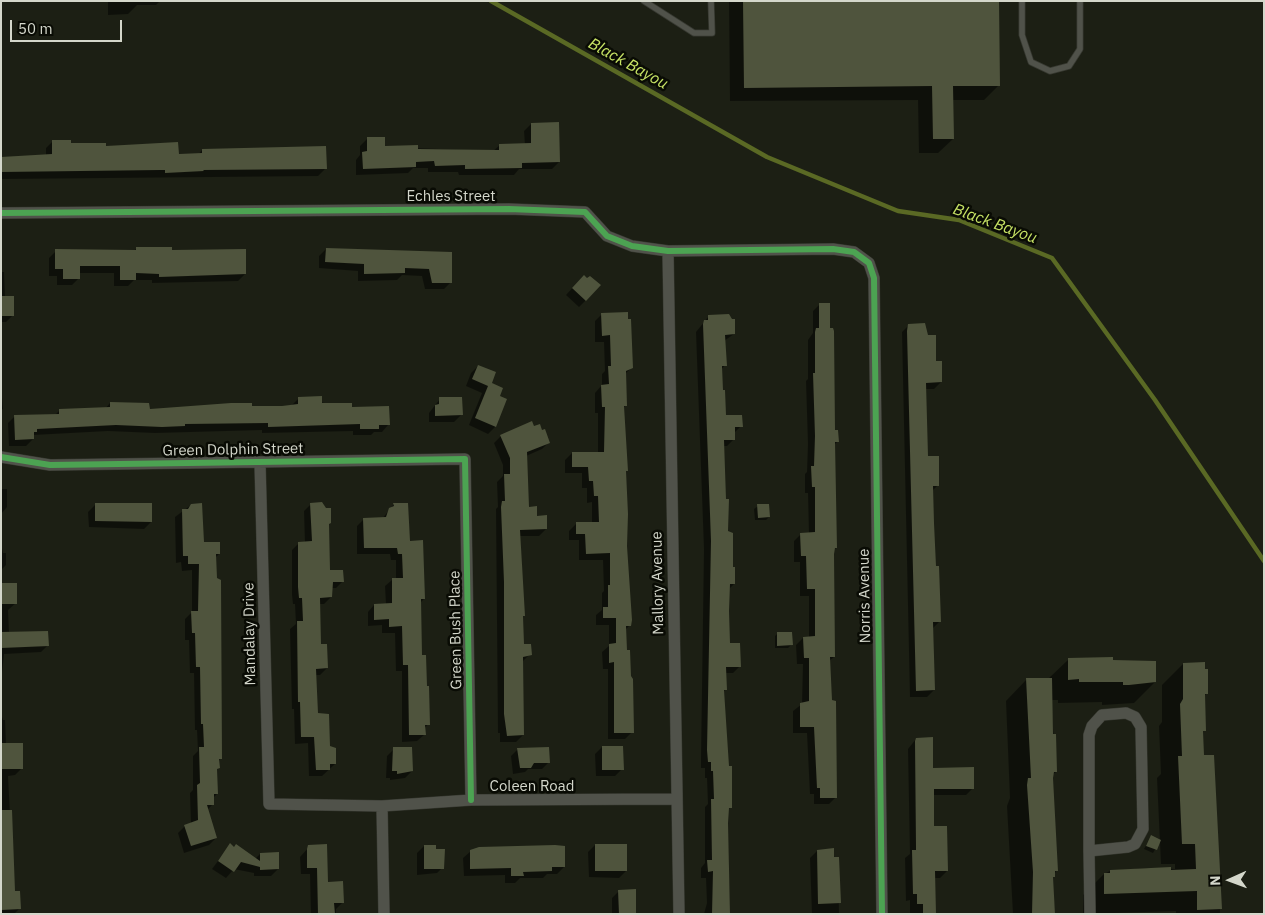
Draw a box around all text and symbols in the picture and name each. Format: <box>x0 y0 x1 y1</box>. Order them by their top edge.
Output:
scale bar <box>12 10 125 42</box>
text: 50 m <box>18 19 53 38</box>
water label: Black Bayou <box>585 34 671 94</box>
street label: Echles Street <box>407 188 495 206</box>
water label: Black Bayou <box>950 200 1040 248</box>
street label: Green Dolphin Street <box>162 440 304 460</box>
street label: Mallory Avenue <box>648 531 668 635</box>
street label: Norris Avenue <box>855 549 875 643</box>
street label: Green Bush Place <box>446 570 466 690</box>
street label: Mandalay Drive <box>240 582 260 686</box>
street label: Coleen Road <box>490 778 574 796</box>
north arrow <box>1205 855 1255 905</box>
text: N <box>1206 875 1224 886</box>

